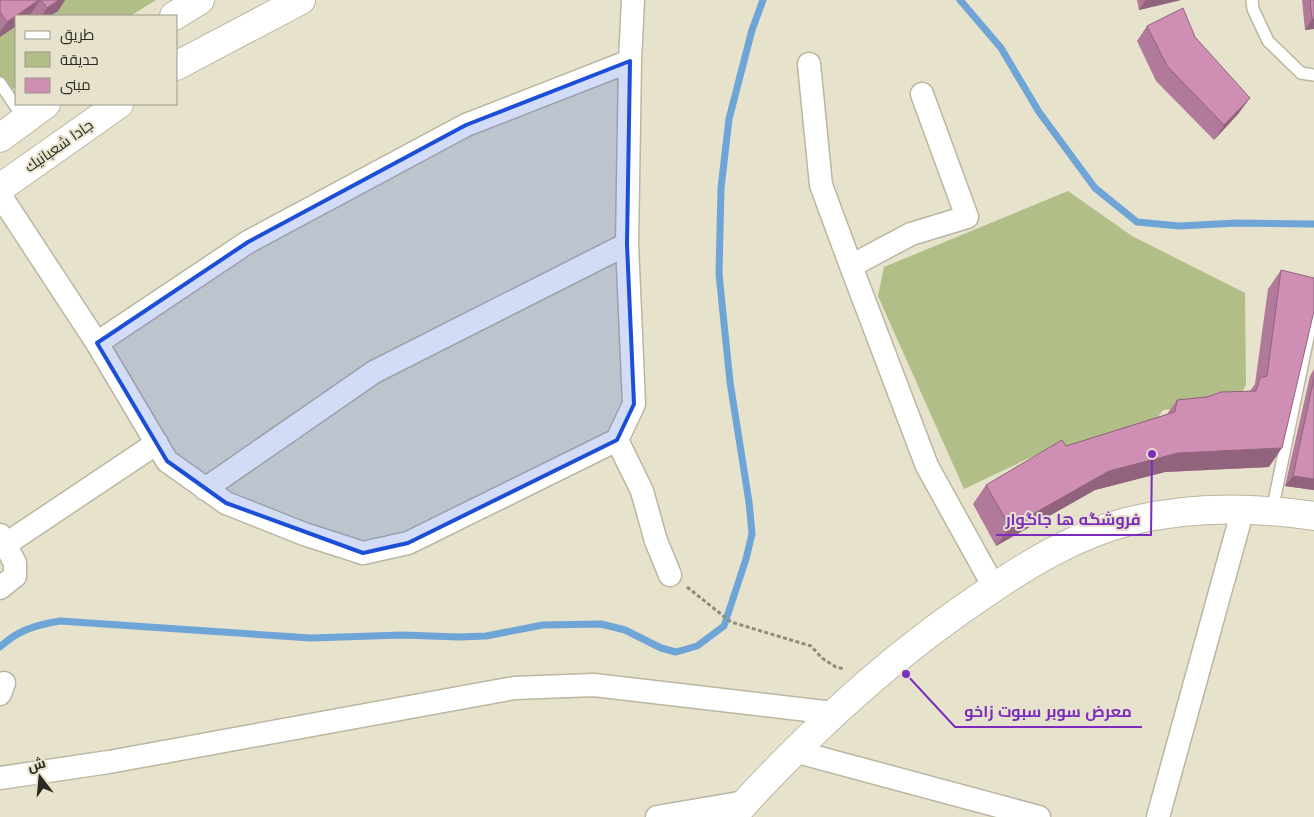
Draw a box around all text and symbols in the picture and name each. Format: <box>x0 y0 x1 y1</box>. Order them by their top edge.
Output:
legend <box>15 15 178 105</box>
text: طريق <box>60 25 94 45</box>
text: حديقة <box>60 50 99 69</box>
text: مبنى <box>60 75 91 95</box>
street label: جادا شعبانيك <box>21 115 97 176</box>
callout: فروشگه ها جاگوار <box>996 504 1151 535</box>
text: فروشگه ها جاگوار <box>1004 509 1141 529</box>
callout: معرض سوبر سبوت زاخو <box>955 696 1142 727</box>
text: معرض سوبر سبوت زاخو <box>964 701 1132 721</box>
north arrow <box>15 752 65 802</box>
text: ش <box>25 753 48 776</box>

